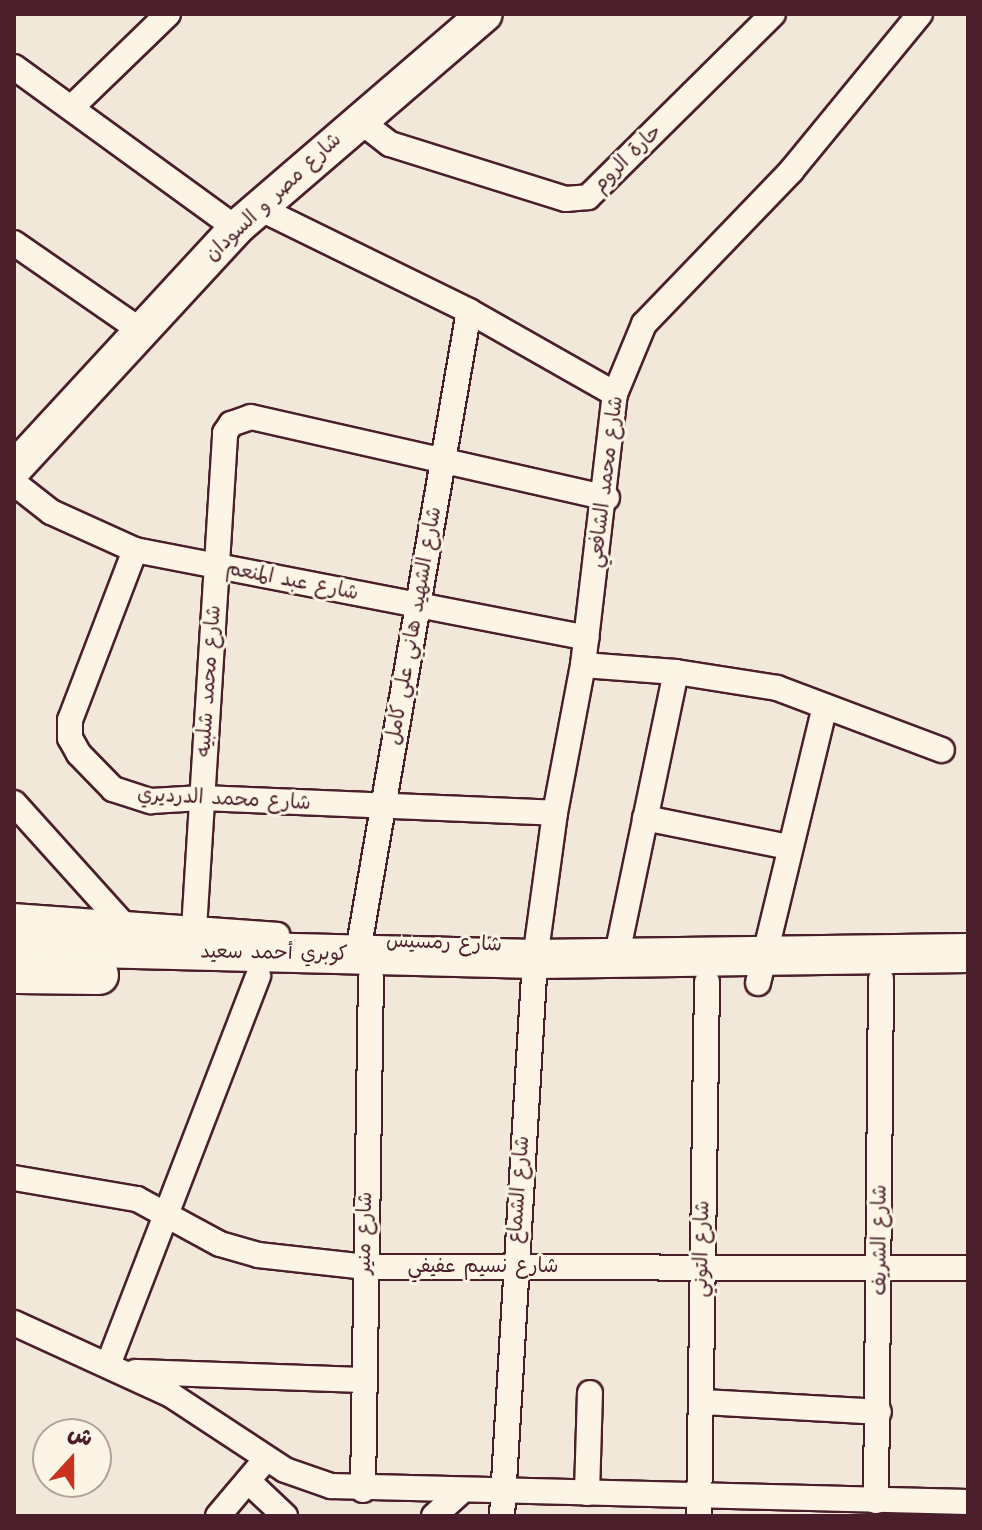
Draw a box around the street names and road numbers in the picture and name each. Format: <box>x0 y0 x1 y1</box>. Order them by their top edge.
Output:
street label: حارة الروم <box>589 120 667 198</box>
street label: شارع مصر و السودان <box>201 129 347 267</box>
street label: شارع محمد الشافعي <box>585 395 629 569</box>
street label: شارع الشهيد هاني علي كامل <box>382 505 448 747</box>
street label: شارع عبد المنعم <box>224 557 360 607</box>
street label: شارع محمد شلبيه <box>193 604 227 758</box>
street label: شارع محمد الدرديري <box>137 783 311 817</box>
street label: شارع رمسيس <box>386 930 502 958</box>
street label: كوبري أحمد سعيد <box>200 941 348 967</box>
street label: شارع الشماع <box>504 1135 536 1245</box>
street label: شارع الشريف <box>869 1184 893 1296</box>
street label: شارع منير <box>353 1192 379 1274</box>
street label: شارع التوني <box>690 1200 716 1298</box>
street label: شارع نسيم عفيفي <box>408 1255 558 1279</box>

